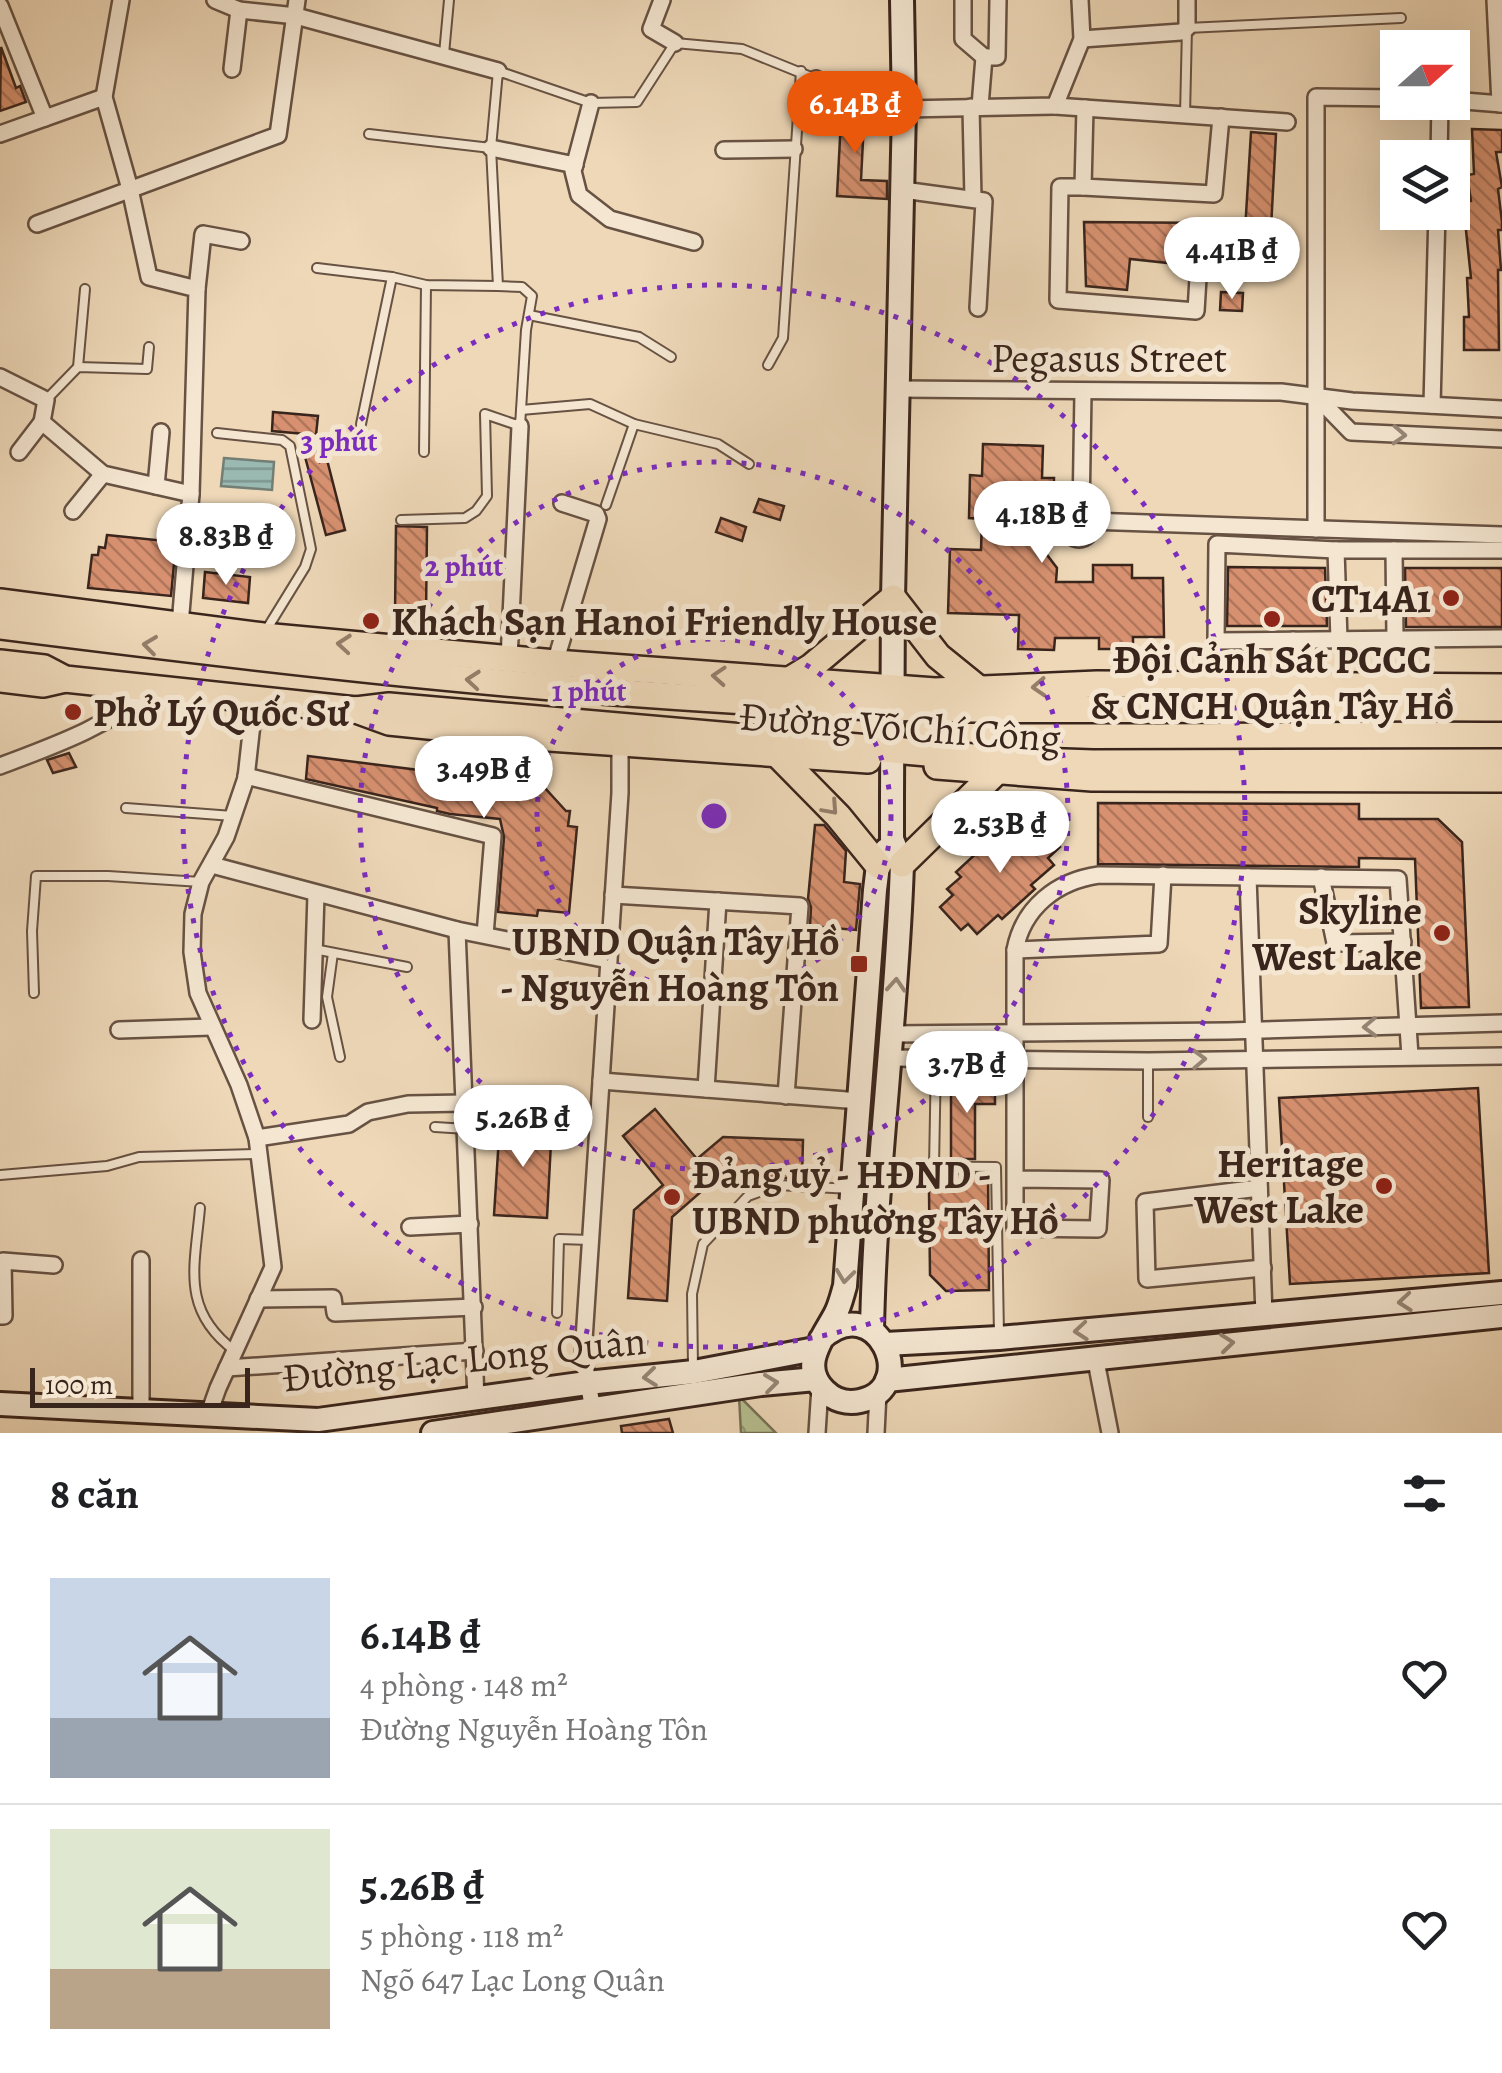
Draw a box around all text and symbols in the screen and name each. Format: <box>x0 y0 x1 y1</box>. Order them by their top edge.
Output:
north arrow <box>1380 30 1470 120</box>
map controls <box>1380 30 1470 230</box>
pin: 6.14B ₫ <box>763 71 947 156</box>
text: 6.14B ₫ <box>809 81 901 125</box>
button: layers <box>1380 140 1470 230</box>
pin: 4.41B ₫ <box>1140 217 1324 302</box>
text: 4.41B ₫ <box>1186 227 1278 271</box>
street label: Pegasus Street <box>991 331 1227 386</box>
text: 3 phút <box>301 421 377 461</box>
one-way arrow <box>1392 424 1408 445</box>
pin: 4.18B ₫ <box>950 481 1134 566</box>
text: 4.18B ₫ <box>996 491 1088 535</box>
pin: 8.83B ₫ <box>134 503 318 588</box>
text: 8.83B ₫ <box>178 513 274 557</box>
text: 2 phút <box>425 546 503 586</box>
place label: CT14A1 <box>1311 571 1431 626</box>
marker: CT14A1 <box>1440 587 1462 609</box>
place label: Khách Sạn Hanoi Friendly House <box>391 594 937 649</box>
marker: Đội Cảnh Sát PCCC & CNCH Quận Tây Hồ <box>1261 608 1283 630</box>
marker: Khách Sạn Hanoi Friendly House <box>360 610 382 632</box>
place label: Đội Cảnh Sát PCCC & CNCH Quận Tây Hồ <box>1090 632 1454 733</box>
one-way arrow <box>336 633 352 655</box>
one-way arrow <box>141 635 157 656</box>
one-way arrow <box>711 665 727 687</box>
one-way arrow <box>464 670 480 692</box>
text: 1 phút <box>552 671 626 711</box>
one-way arrow <box>1030 676 1046 697</box>
place label: Phở Lý Quốc Sư <box>93 685 350 740</box>
street label: Đường Võ Chí Công <box>737 688 1063 766</box>
marker: Phở Lý Quốc Sư <box>62 701 84 723</box>
pin: 3.49B ₫ <box>392 736 576 821</box>
text: 3.49B ₫ <box>437 746 531 790</box>
pin: 2.53B ₫ <box>908 791 1092 876</box>
one-way arrow <box>819 797 837 815</box>
centre of rings <box>696 798 732 834</box>
text: 2.53B ₫ <box>953 801 1047 845</box>
place label: Skyline West Lake <box>1251 883 1422 984</box>
place label: UBND Quận Tây Hồ - Nguyễn Hoàng Tôn <box>500 914 839 1015</box>
marker: Skyline West Lake <box>1431 922 1453 944</box>
marker: UBND Quận Tây Hồ - Nguyễn Hoàng Tôn <box>848 953 870 975</box>
one-way arrow <box>885 977 906 993</box>
one-way arrow <box>1361 1016 1377 1037</box>
pin: 3.7B ₫ <box>886 1031 1048 1116</box>
text: 3.7B ₫ <box>928 1041 1006 1085</box>
one-way arrow <box>1191 1049 1207 1070</box>
pin: 5.26B ₫ <box>431 1085 615 1170</box>
text: 5.26B ₫ <box>476 1095 570 1139</box>
place label: Heritage West Lake <box>1193 1136 1364 1237</box>
place label: Đảng uỷ - HĐND - UBND phường Tây Hồ <box>692 1147 1058 1248</box>
marker: Heritage West Lake <box>1373 1175 1395 1197</box>
marker: Đảng uỷ - HĐND - UBND phường Tây Hồ <box>661 1186 683 1208</box>
one-way arrow <box>835 1269 856 1285</box>
one-way arrow <box>1396 1291 1412 1313</box>
street label: Đường Lạc Long Quân <box>280 1313 648 1405</box>
one-way arrow <box>1073 1320 1089 1342</box>
one-way arrow <box>1220 1333 1236 1354</box>
scale bar <box>30 1363 250 1408</box>
one-way arrow <box>642 1365 658 1387</box>
text: 100 m <box>45 1366 113 1404</box>
one-way arrow <box>764 1373 780 1394</box>
text: 8 căn <box>50 1465 139 1522</box>
icon: filters <box>1397 1466 1452 1521</box>
text: 6.14B ₫ <box>360 1606 481 1663</box>
icon: home <box>130 1618 250 1738</box>
icon: heart <box>1397 1651 1452 1706</box>
text: 4 phòng · 148 m² <box>360 1663 568 1707</box>
text: Đường Nguyễn Hoàng Tôn <box>360 1707 708 1751</box>
text: 5.26B ₫ <box>360 1857 484 1914</box>
icon: home <box>130 1869 250 1989</box>
icon: heart <box>1397 1902 1452 1957</box>
text: 5 phòng · 118 m² <box>360 1914 564 1958</box>
text: Ngõ 647 Lạc Long Quân <box>360 1958 665 2002</box>

